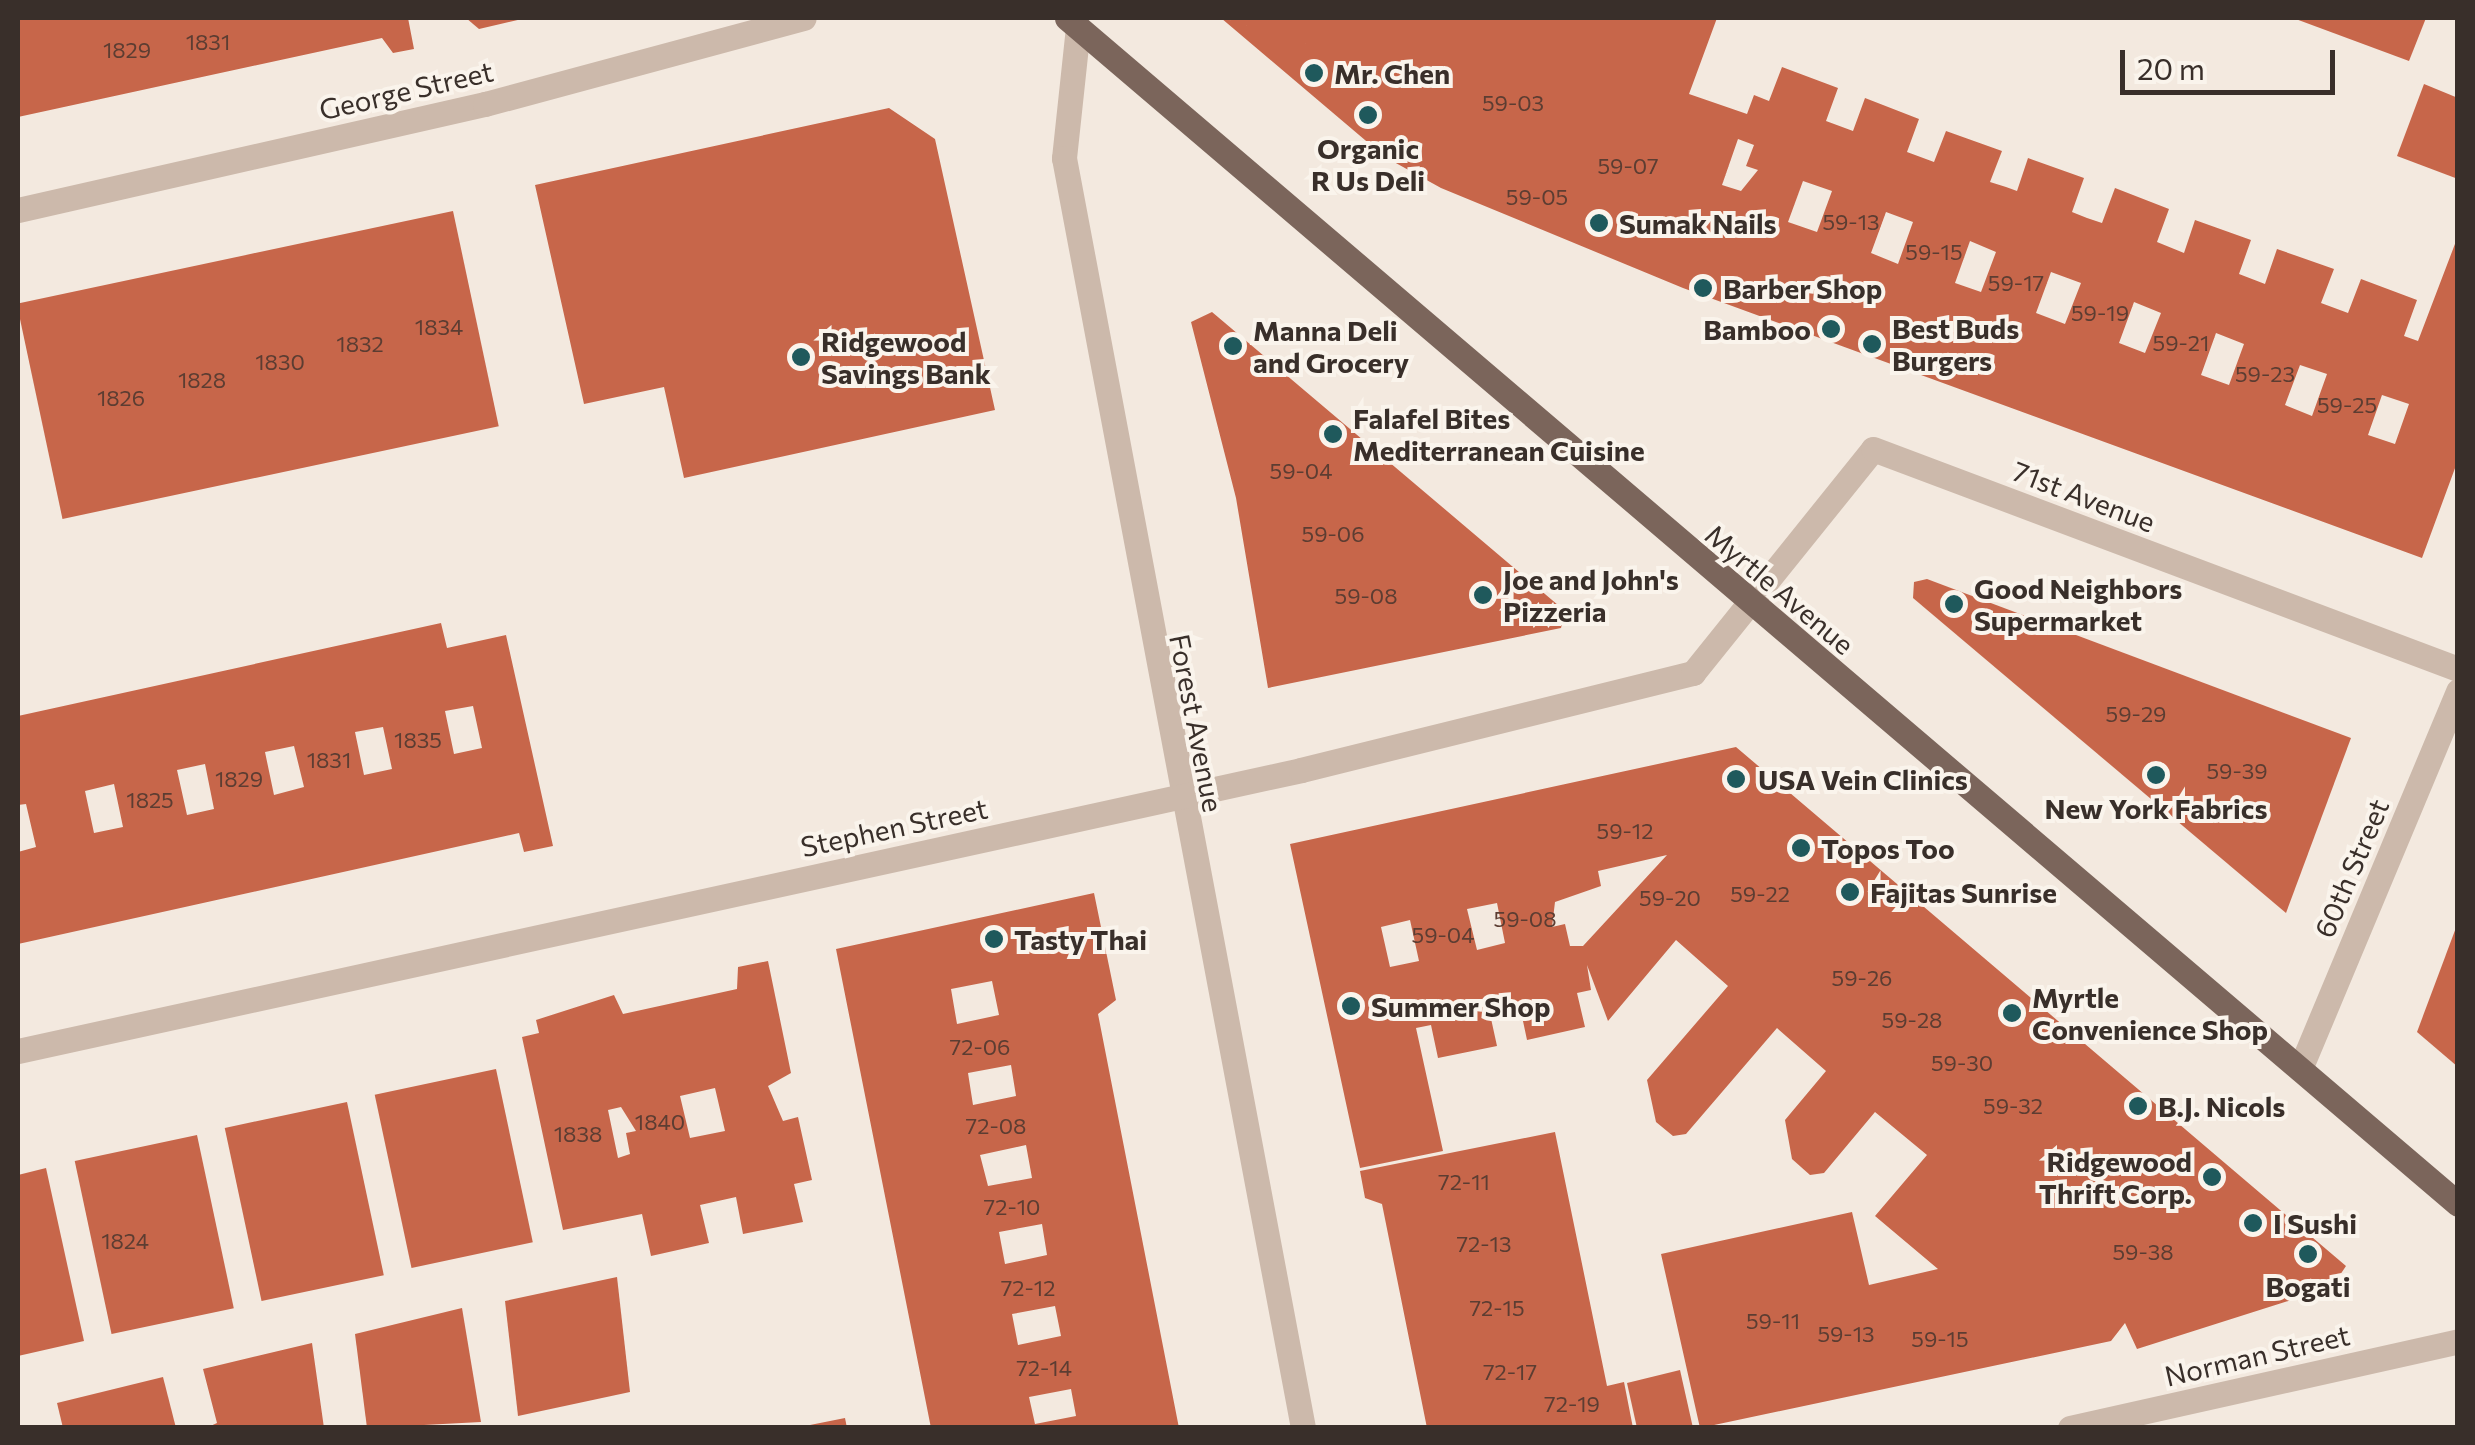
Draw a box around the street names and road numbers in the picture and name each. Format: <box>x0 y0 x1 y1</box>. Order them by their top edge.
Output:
street label: George Street <box>316 54 496 126</box>
street label: 71st Avenue <box>2008 454 2160 538</box>
street label: Myrtle Avenue <box>1699 517 1861 661</box>
street label: Forest Avenue <box>1163 631 1231 815</box>
street label: Stephen Street <box>798 791 990 863</box>
street label: 60th Street <box>2307 794 2395 942</box>
street label: Norman Street <box>2161 1317 2353 1393</box>

